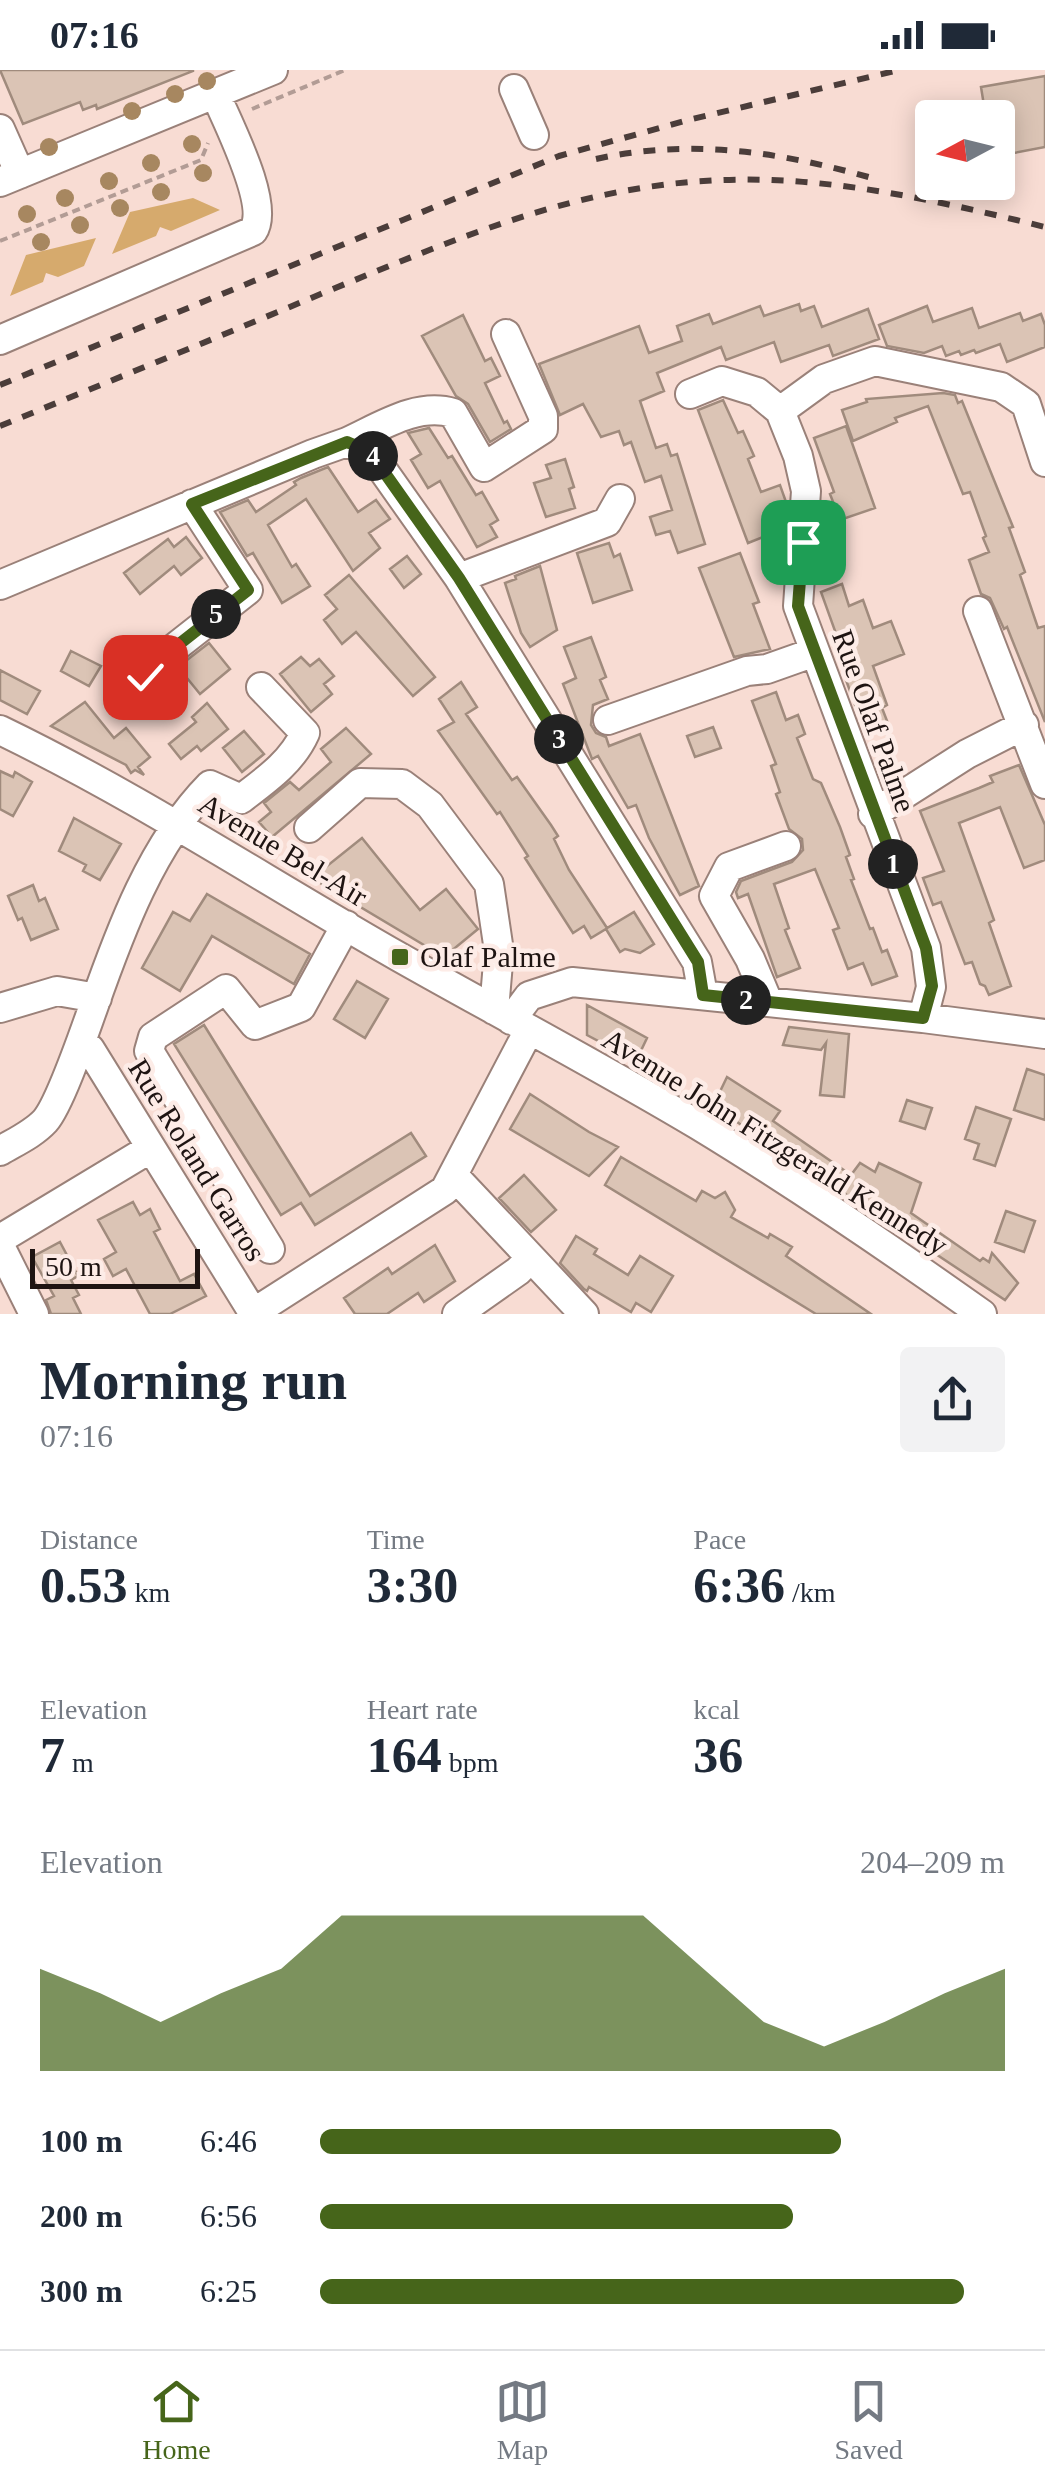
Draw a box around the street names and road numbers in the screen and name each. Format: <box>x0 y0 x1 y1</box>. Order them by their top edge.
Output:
street label: Rue Olaf Palme <box>826 625 923 817</box>
street label: Avenue Bel-Air <box>193 786 373 913</box>
street label: Avenue John Fitzgerald Kennedy <box>597 1022 954 1262</box>
street label: Rue Roland Garros <box>122 1053 273 1267</box>

